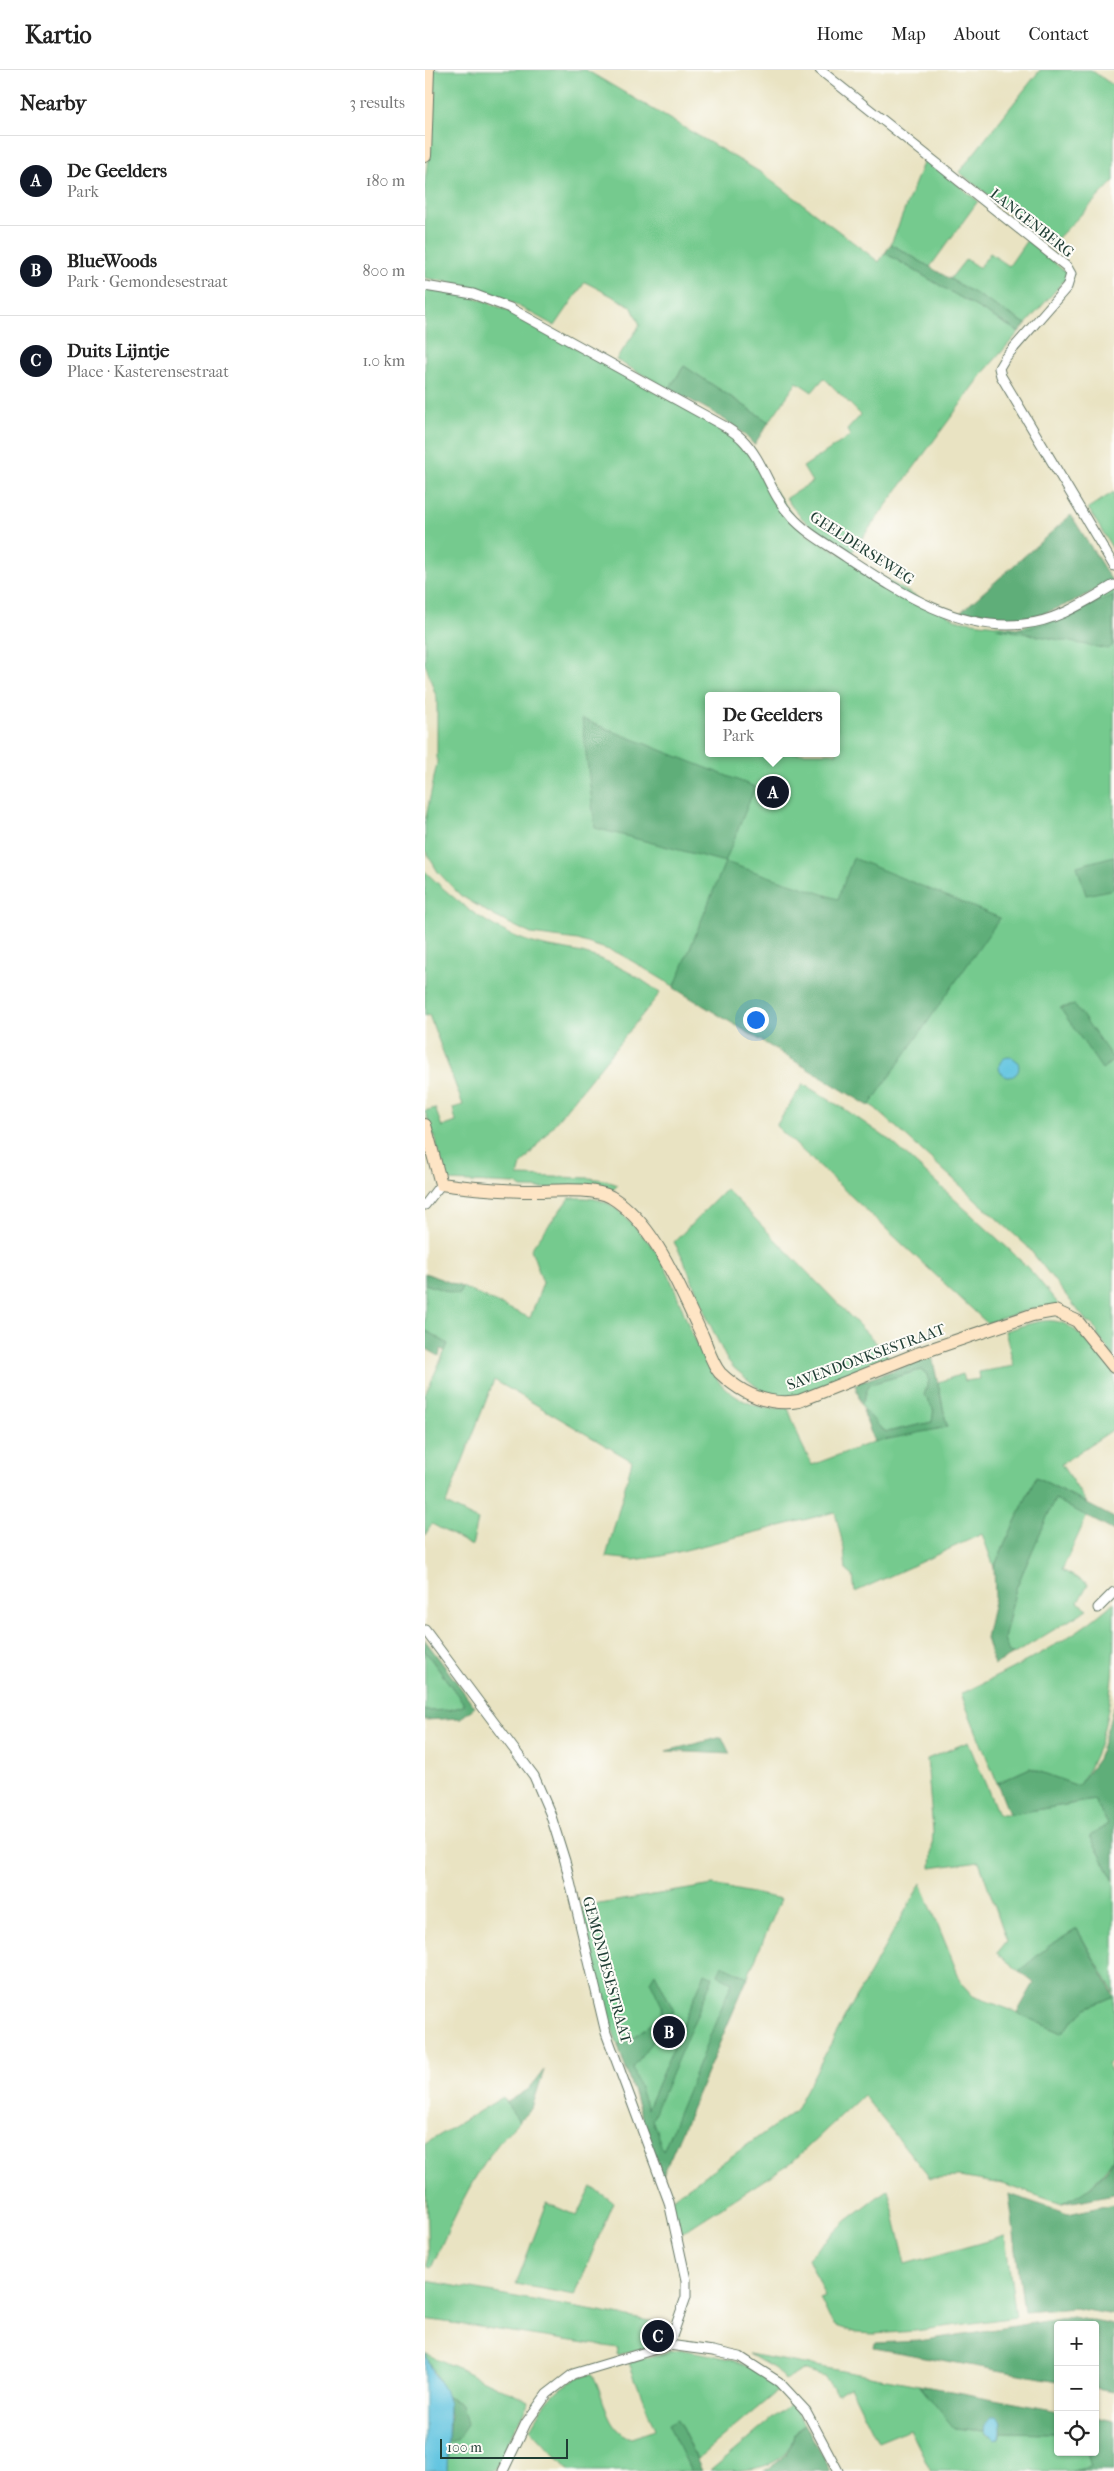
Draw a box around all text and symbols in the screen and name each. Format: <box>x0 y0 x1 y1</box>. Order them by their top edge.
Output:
text: Kartio <box>25 21 92 49</box>
text: Home <box>816 24 863 45</box>
text: Map <box>891 24 926 45</box>
text: About <box>954 24 1000 45</box>
text: Contact <box>1028 24 1089 45</box>
text: Nearby <box>20 91 86 115</box>
text: 3 results <box>349 93 405 112</box>
text: De Geelders <box>67 160 167 182</box>
text: A <box>31 171 41 190</box>
text: 180 m <box>366 171 405 190</box>
text: Park <box>67 182 99 201</box>
street label: LANGENBERG <box>987 185 1078 261</box>
text: BlueWoods <box>67 250 157 272</box>
text: B <box>31 261 41 280</box>
text: 800 m <box>363 261 405 280</box>
text: Park · Gemondesestraat <box>67 272 228 291</box>
text: Duits Lijntje <box>67 340 169 362</box>
text: C <box>31 351 41 370</box>
text: 1.0 km <box>362 351 405 370</box>
text: Place · Kasterensestraat <box>67 362 229 381</box>
street label: GEELDERSEWEG <box>807 508 918 589</box>
popup <box>705 692 840 757</box>
text: De Geelders <box>722 704 823 726</box>
text: Park <box>722 726 754 745</box>
pin: A <box>757 773 789 811</box>
your location <box>743 1007 769 1033</box>
street label: SAVENDONKSESTRAAT <box>784 1320 948 1394</box>
street label: GEMONDESESTRAAT <box>579 1894 636 2046</box>
pin: B <box>653 2013 685 2051</box>
pin: C <box>642 2317 674 2355</box>
map controls <box>1054 2321 1099 2456</box>
button: + <box>1054 2321 1099 2366</box>
button: − <box>1054 2366 1099 2411</box>
button: locate <box>1054 2411 1099 2456</box>
scale bar <box>440 2436 567 2459</box>
text: 100 m <box>447 2439 482 2456</box>

